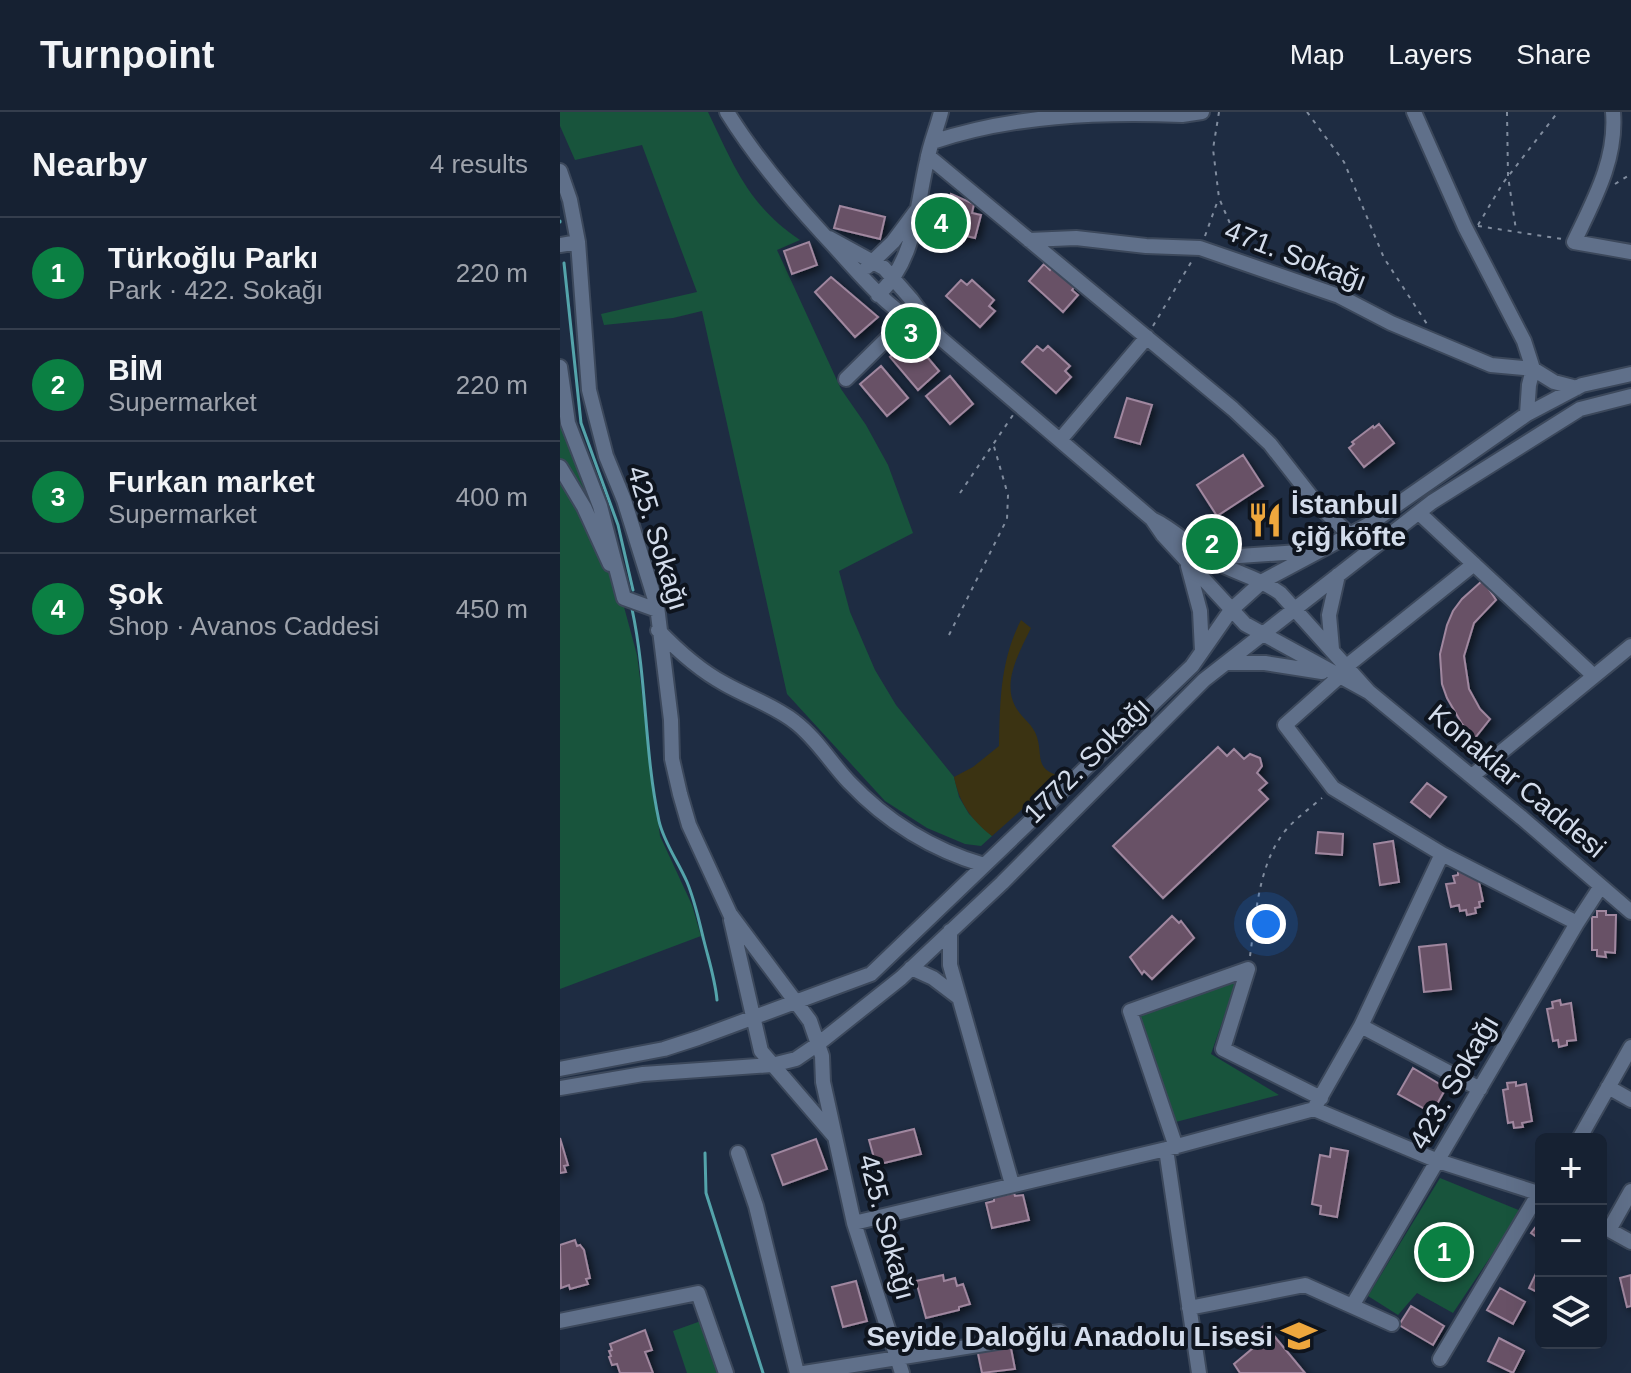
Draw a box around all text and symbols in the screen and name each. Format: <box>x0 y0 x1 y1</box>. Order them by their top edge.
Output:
text: Turnpoint <box>40 34 214 76</box>
text: Map <box>1290 39 1344 70</box>
text: Layers <box>1388 39 1472 70</box>
text: Share <box>1516 39 1591 70</box>
text: Nearby <box>32 145 147 183</box>
text: 4 results <box>430 149 528 179</box>
pin: 4 <box>915 193 967 253</box>
street label: 471. Sokağı <box>1221 215 1371 297</box>
text: Türkoğlu Parkı <box>108 241 318 274</box>
text: 1 <box>51 258 65 288</box>
text: 220 m <box>456 258 528 288</box>
text: Park · 422. Sokağı <box>108 275 323 305</box>
pin: 3 <box>885 303 937 363</box>
text: BİM <box>108 353 163 386</box>
text: 2 <box>51 370 65 400</box>
text: 220 m <box>456 370 528 400</box>
text: Supermarket <box>108 387 257 417</box>
street label: 425. Sokağı <box>621 462 695 614</box>
text: Furkan market <box>108 465 315 498</box>
text: 3 <box>51 482 65 512</box>
text: 400 m <box>456 482 528 512</box>
place label: İstanbul çiğ köfte <box>1291 489 1406 552</box>
text: Supermarket <box>108 499 257 529</box>
restaurant icon: İstanbul çiğ köfte <box>1246 501 1284 539</box>
pin: 2 <box>1186 514 1238 574</box>
text: Şok <box>108 577 163 610</box>
text: 4 <box>51 594 65 624</box>
text: 450 m <box>456 594 528 624</box>
text: Shop · Avanos Caddesi <box>108 611 379 641</box>
street label: 1772. Sokağı <box>1018 691 1156 829</box>
street label: Konaklar Caddesi <box>1422 698 1612 864</box>
your location <box>1246 904 1286 944</box>
street label: 423. Sokağı <box>1403 1010 1505 1154</box>
map controls <box>1535 1133 1607 1349</box>
button: + <box>1535 1133 1607 1205</box>
street label: 425. Sokağı <box>853 1151 921 1303</box>
button: − <box>1535 1205 1607 1277</box>
pin: 1 <box>1418 1222 1470 1282</box>
button: layers <box>1535 1277 1607 1349</box>
school or university icon: Seyide Daloğlu Anadolu Lisesi <box>1280 1317 1318 1355</box>
place label: Seyide Daloğlu Anadolu Lisesi <box>866 1321 1273 1352</box>

